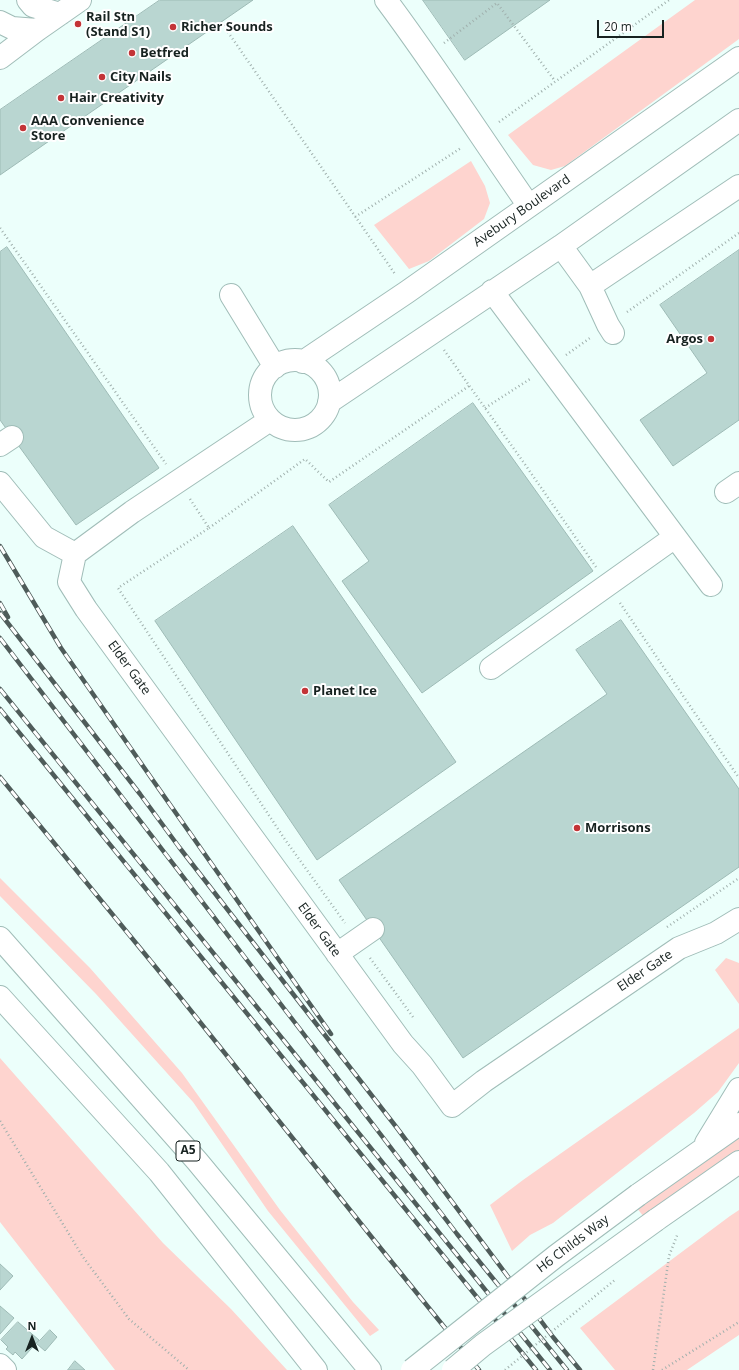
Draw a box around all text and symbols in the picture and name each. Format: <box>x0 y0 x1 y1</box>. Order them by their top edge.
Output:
place label: Rail Stn (Stand S1) <box>86 9 150 40</box>
scale bar <box>599 12 666 38</box>
text: 20 m <box>604 18 632 35</box>
marker: Rail Stn (Stand S1) <box>73 19 83 29</box>
place label: Richer Sounds <box>181 19 273 35</box>
marker: Richer Sounds <box>168 22 178 32</box>
place label: Betfred <box>140 45 189 61</box>
marker: Betfred <box>127 48 137 58</box>
place label: City Nails <box>110 69 171 85</box>
marker: City Nails <box>97 72 107 82</box>
place label: Hair Creativity <box>69 90 164 106</box>
marker: Hair Creativity <box>56 93 66 103</box>
place label: AAA Convenience Store <box>31 113 144 144</box>
marker: AAA Convenience Store <box>18 123 28 133</box>
street label: Avebury Boulevard <box>470 172 574 250</box>
place label: Argos <box>666 331 703 347</box>
marker: Argos <box>706 334 716 344</box>
street label: Elder Gate <box>104 638 154 698</box>
place label: Planet Ice <box>313 683 377 699</box>
marker: Planet Ice <box>300 686 310 696</box>
place label: Morrisons <box>585 820 651 836</box>
marker: Morrisons <box>572 823 582 833</box>
street label: Elder Gate <box>294 900 344 960</box>
street label: Elder Gate <box>614 947 676 995</box>
road number: A5 <box>176 1141 200 1161</box>
street label: H6 Childs Way <box>534 1212 612 1276</box>
north arrow <box>12 1318 52 1358</box>
text: N <box>28 1318 36 1333</box>

